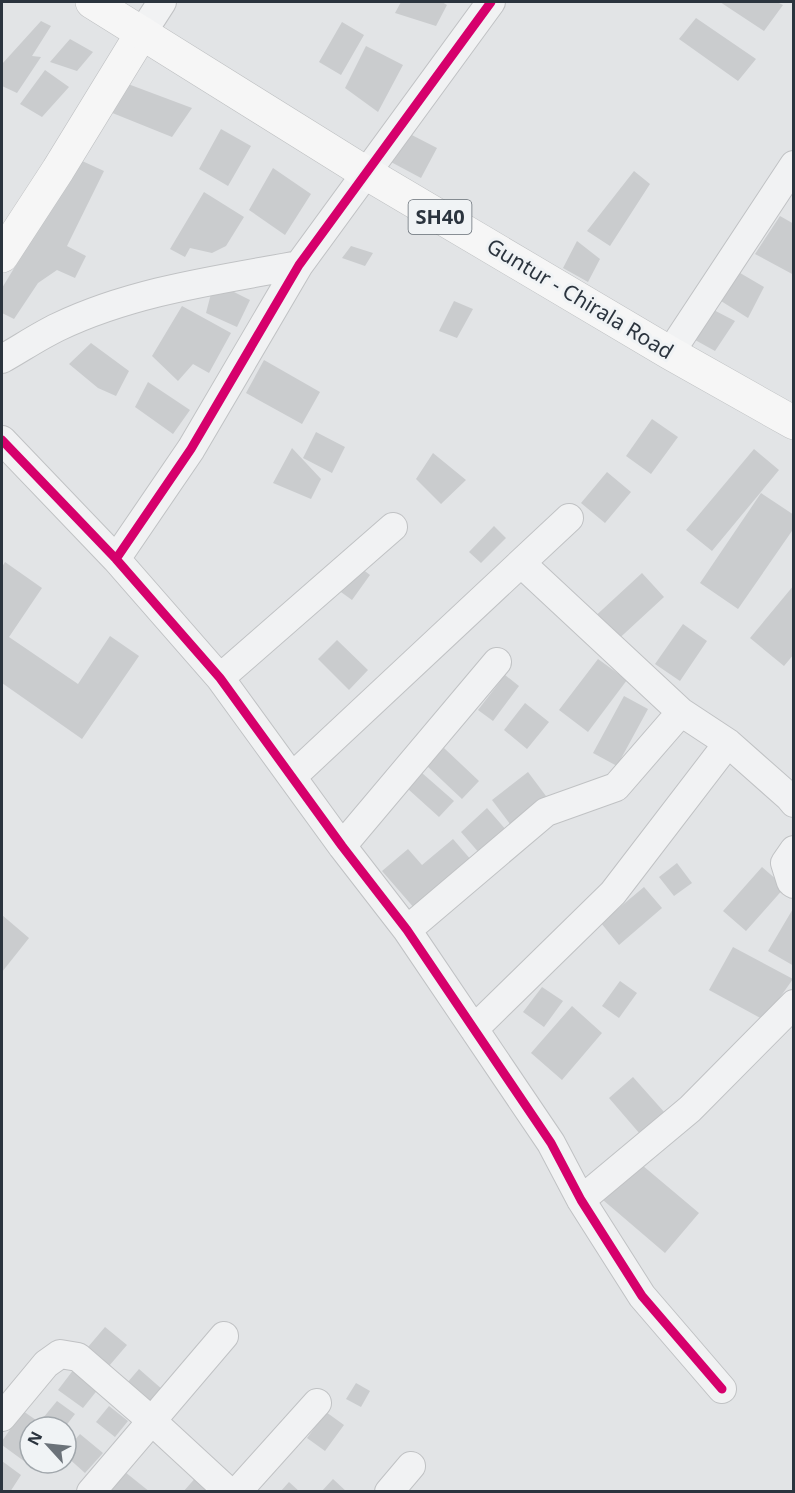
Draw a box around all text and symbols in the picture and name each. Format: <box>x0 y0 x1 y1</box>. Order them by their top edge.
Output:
road number: SH40 <box>408 200 472 234</box>
street label: Guntur - Chirala Road <box>482 231 679 365</box>
north arrow <box>18 1415 78 1475</box>
text: N <box>22 1427 47 1449</box>

